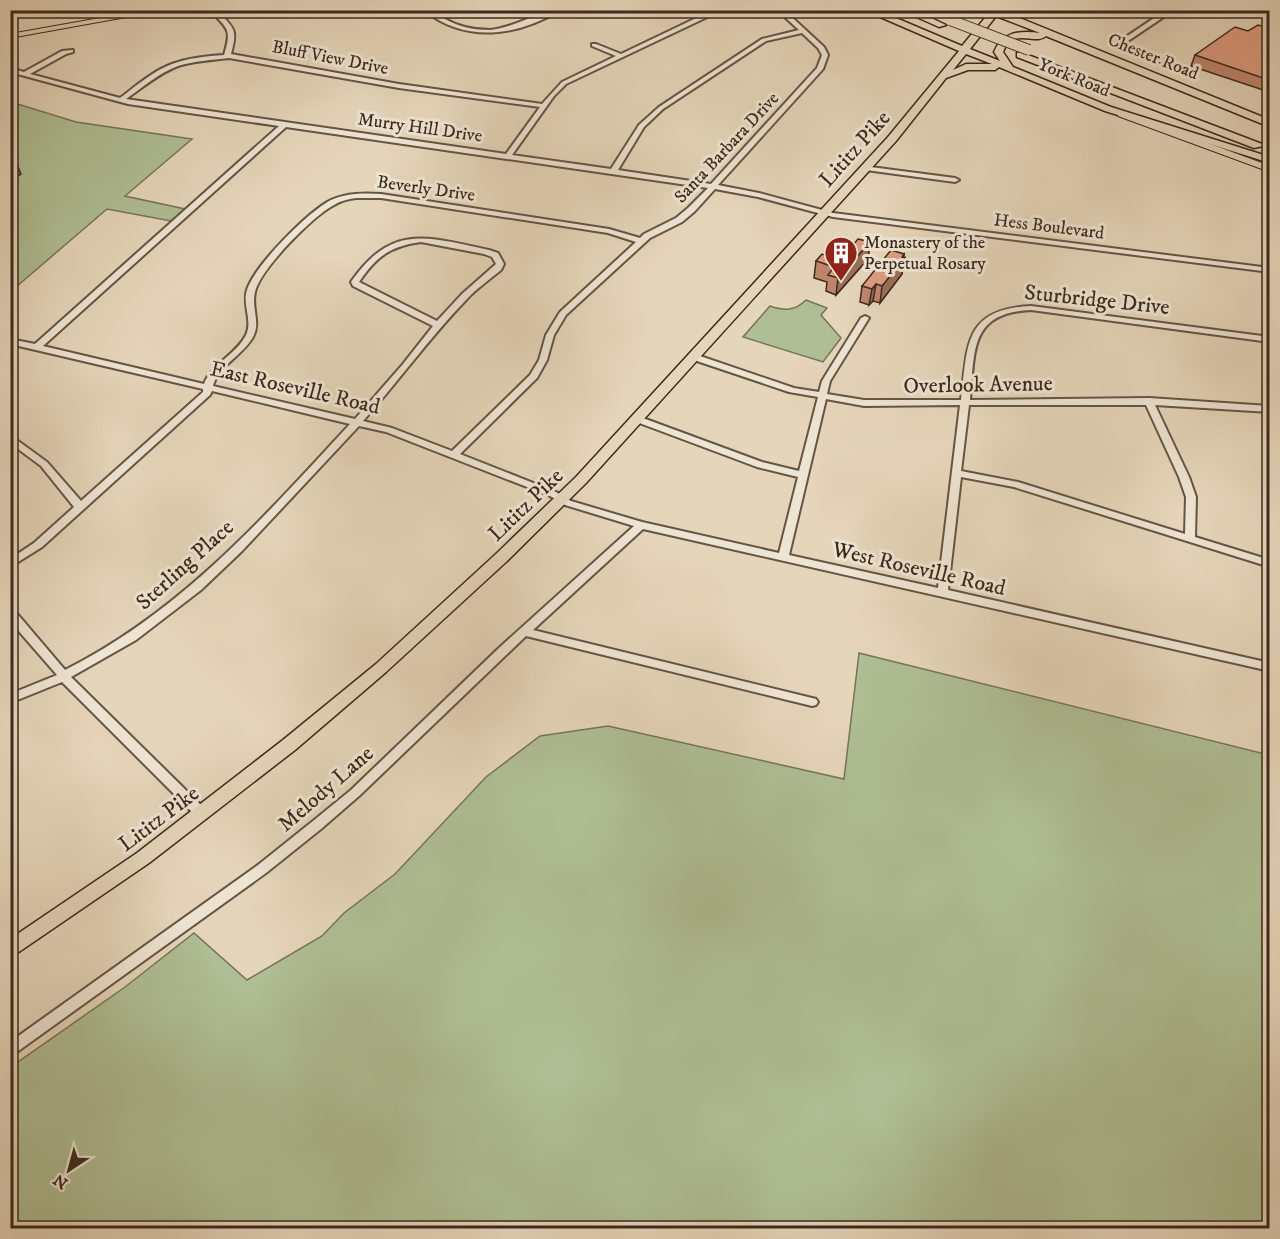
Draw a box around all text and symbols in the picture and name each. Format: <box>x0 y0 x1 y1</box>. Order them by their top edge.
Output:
street label: Chester Road <box>1104 29 1202 85</box>
street label: Bluff View Drive <box>270 36 390 80</box>
street label: York Road <box>1035 54 1113 102</box>
street label: Santa Barbara Drive <box>670 88 784 208</box>
street label: Lititz Pike <box>814 105 896 193</box>
street label: Murry Hill Drive <box>356 108 484 148</box>
street label: Beverly Drive <box>376 171 476 207</box>
street label: Hess Boulevard <box>993 209 1105 245</box>
place label: Monastery of the Perpetual Rosary <box>864 232 986 275</box>
building icon: Monastery of the Perpetual Rosary <box>823 235 859 282</box>
street label: Sturbridge Drive <box>1023 279 1171 321</box>
street label: East Roseville Road <box>207 355 383 421</box>
street label: Overlook Avenue <box>903 370 1053 400</box>
street label: Lititz Pike <box>483 463 569 547</box>
street label: Sterling Place <box>131 514 239 616</box>
street label: West Roseville Road <box>829 536 1008 602</box>
street label: Melody Lane <box>273 740 379 838</box>
street label: Lititz Pike <box>113 780 205 858</box>
north arrow <box>39 1140 99 1200</box>
text: N <box>50 1169 72 1193</box>

